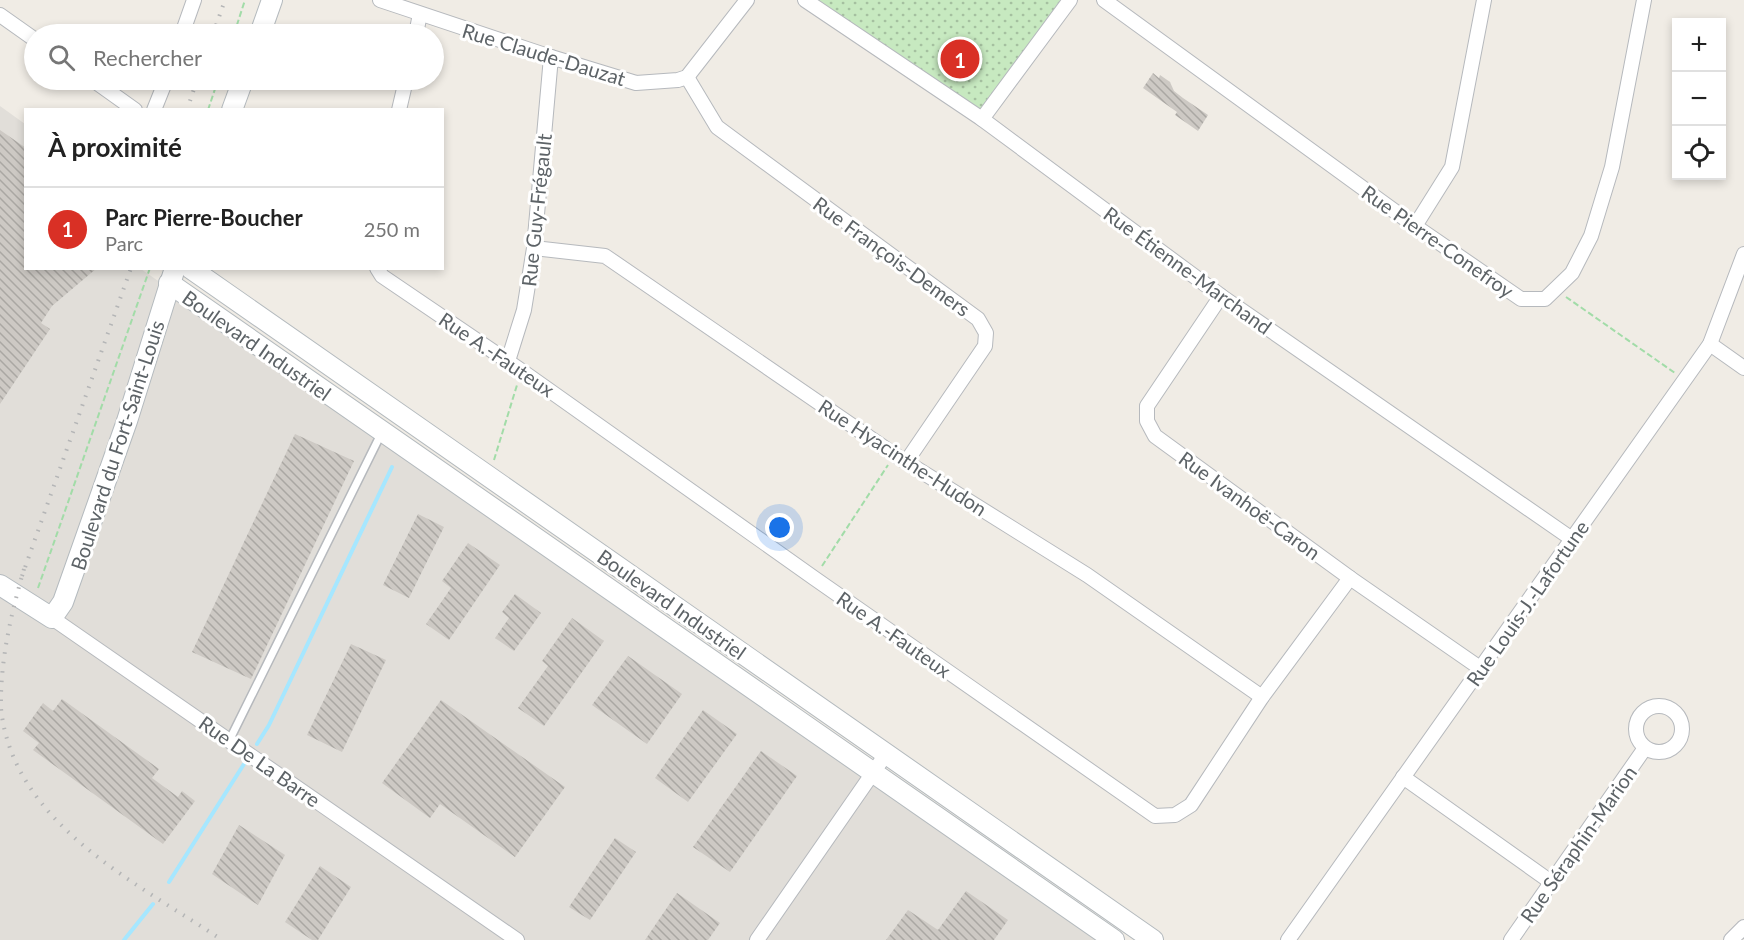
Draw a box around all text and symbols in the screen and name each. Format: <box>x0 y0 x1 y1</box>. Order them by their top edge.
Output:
street label: Rue Claude-Dauzat <box>460 18 628 90</box>
map controls <box>1672 18 1726 180</box>
button: + <box>1672 18 1726 72</box>
search box <box>24 24 444 90</box>
pin: 1 <box>940 36 980 82</box>
icon: search <box>45 41 78 74</box>
text: Rechercher <box>93 44 202 71</box>
button: − <box>1672 72 1726 126</box>
button: locate <box>1672 126 1726 180</box>
text: À proximité <box>48 131 182 163</box>
street label: Rue Guy-Frégault <box>516 132 556 288</box>
street label: Rue Pierre-Conefroy <box>1358 180 1519 303</box>
street label: Rue François-Demers <box>809 191 975 321</box>
street label: Rue Étienne-Marchand <box>1100 201 1276 339</box>
text: Parc Pierre-Boucher <box>105 204 303 231</box>
text: 1 <box>62 217 73 241</box>
text: 250 m <box>364 217 420 241</box>
text: Parc <box>105 231 143 255</box>
street label: Boulevard Industriel <box>178 285 336 405</box>
street label: Rue A.-Fauteux <box>435 307 559 401</box>
street label: Boulevard du Fort-Saint-Louis <box>65 317 169 573</box>
street label: Rue Hyacinthe-Hudon <box>814 394 992 520</box>
street label: Rue Ivanhoë-Caron <box>1175 446 1325 564</box>
your location <box>765 513 794 542</box>
street label: Rue Louis-J.-Lafortune <box>1461 516 1593 690</box>
street label: Boulevard Industriel <box>593 544 751 664</box>
street label: Rue A.-Fauteux <box>832 586 956 682</box>
street label: Rue De La Barre <box>195 710 325 812</box>
street label: Rue Séraphin-Marion <box>1515 761 1641 927</box>

